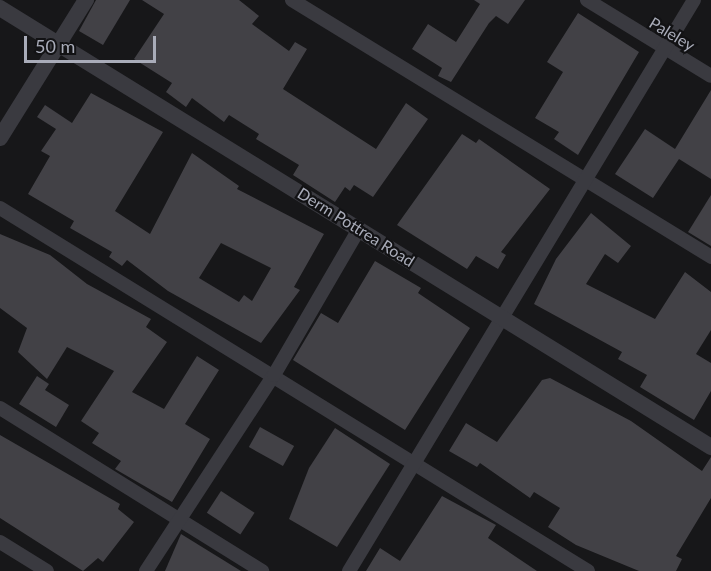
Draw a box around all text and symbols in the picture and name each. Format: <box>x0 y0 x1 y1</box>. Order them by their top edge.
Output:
street label: Paleley <box>646 13 698 55</box>
scale bar <box>27 24 159 62</box>
text: 50 m <box>35 35 75 57</box>
street label: Derm Pottrea Road <box>294 183 418 271</box>

